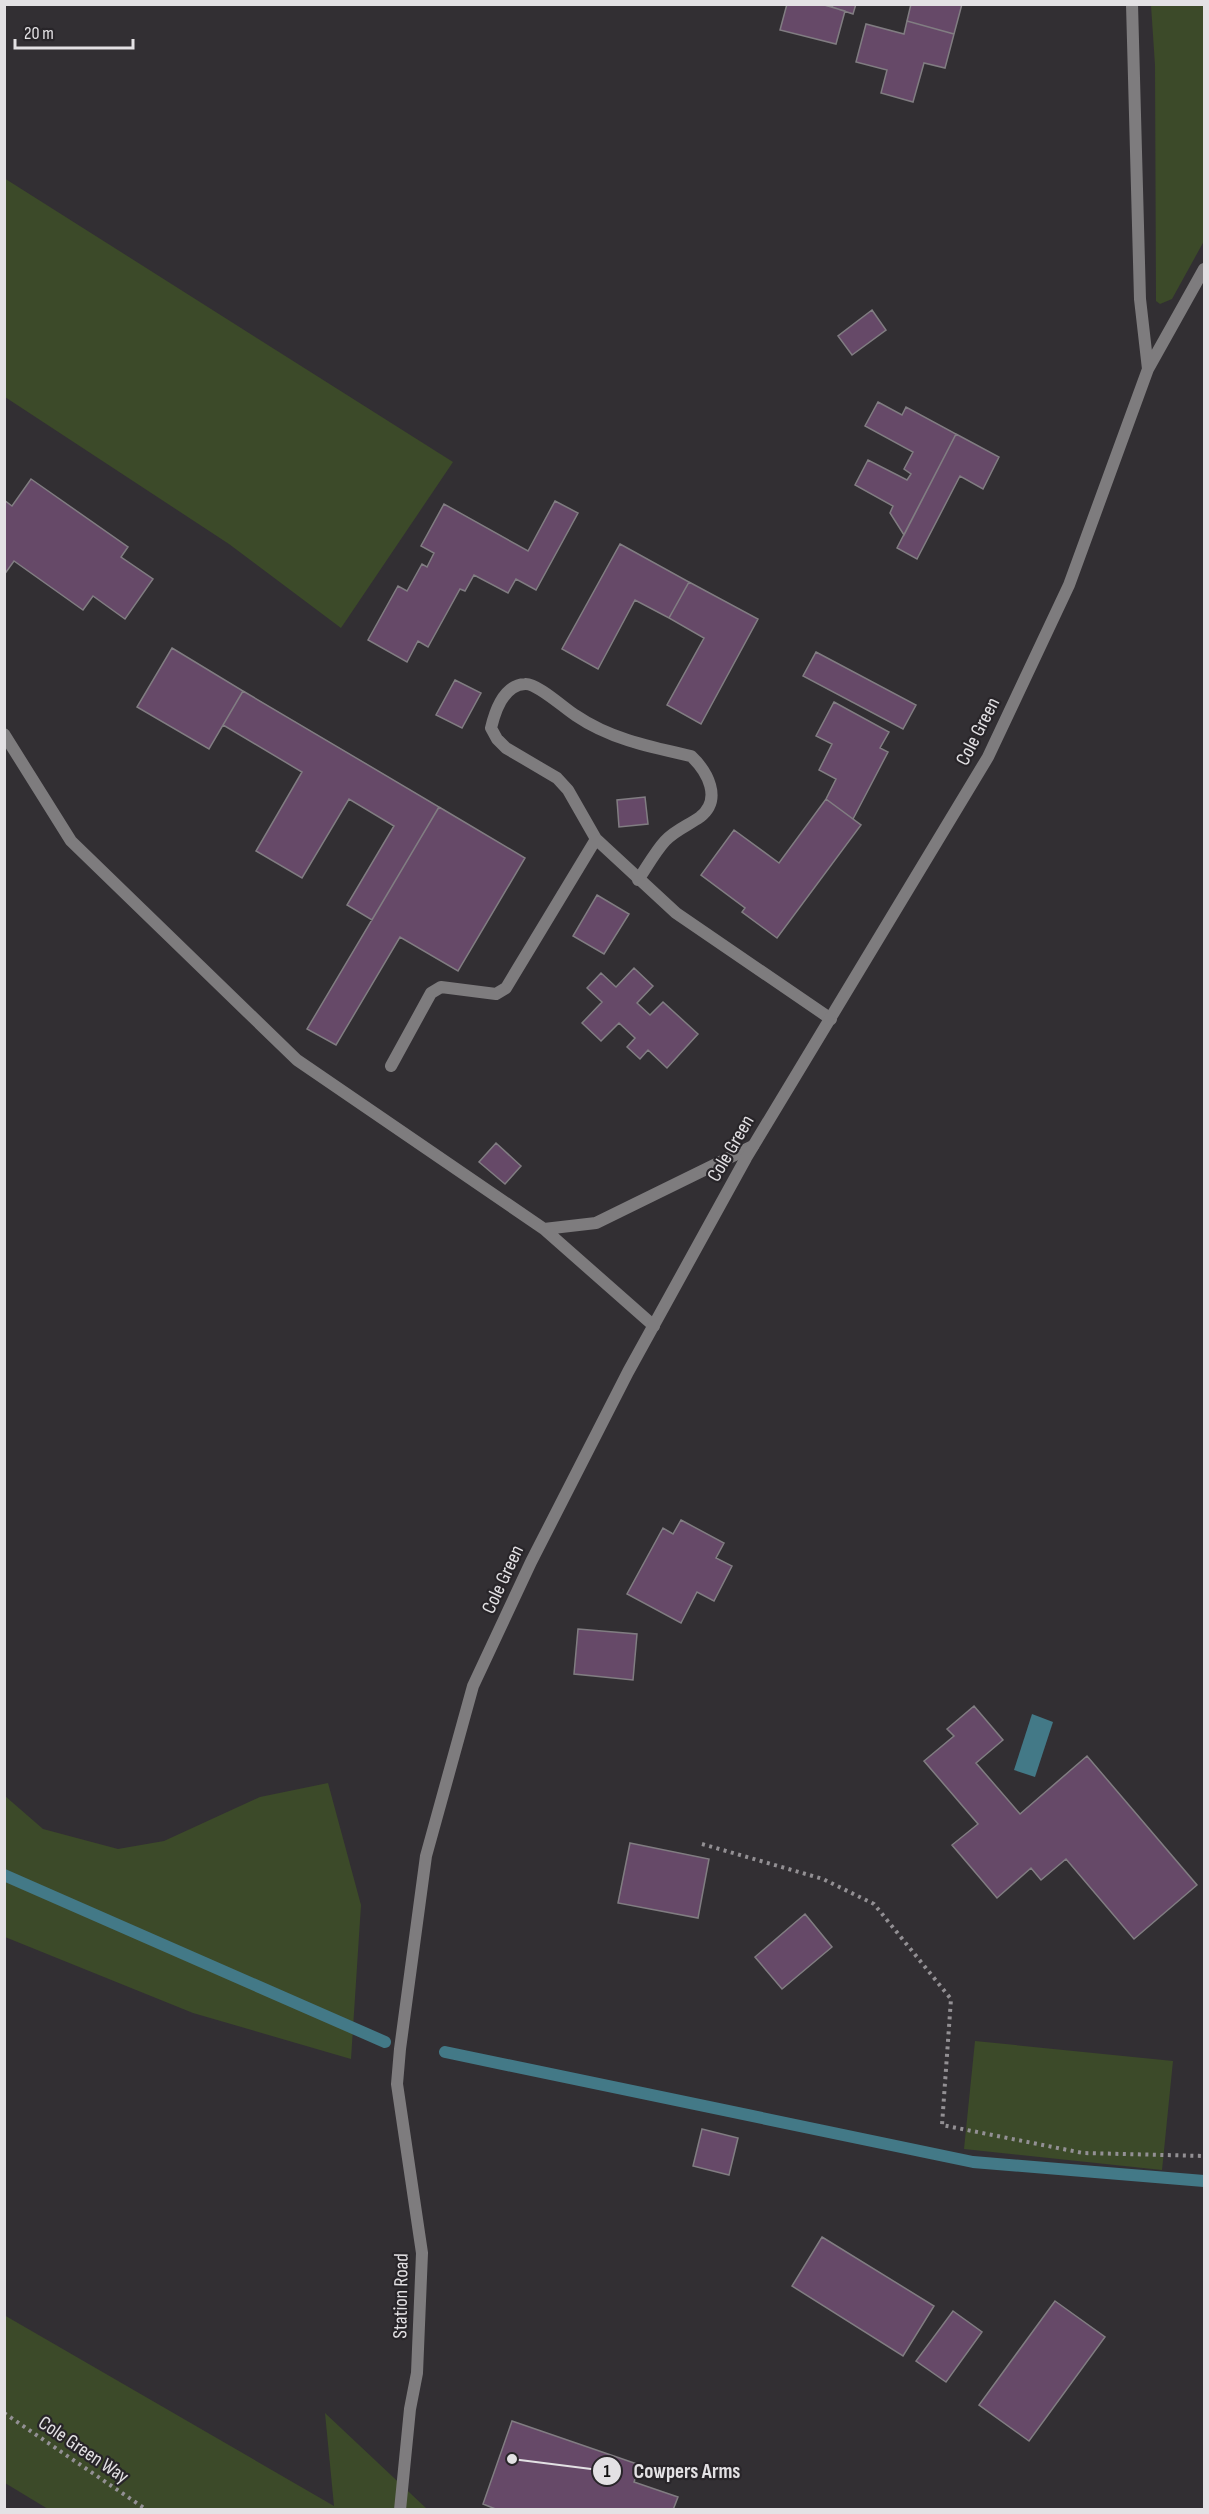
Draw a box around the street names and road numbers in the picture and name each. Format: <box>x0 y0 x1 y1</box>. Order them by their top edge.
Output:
street label: Cole Green <box>951 694 1005 769</box>
street label: Cole Green <box>702 1111 759 1186</box>
street label: Cole Green <box>477 1541 529 1618</box>
street label: Station Road <box>388 2253 414 2339</box>
street label: Cole Green Way <box>34 2411 133 2489</box>

